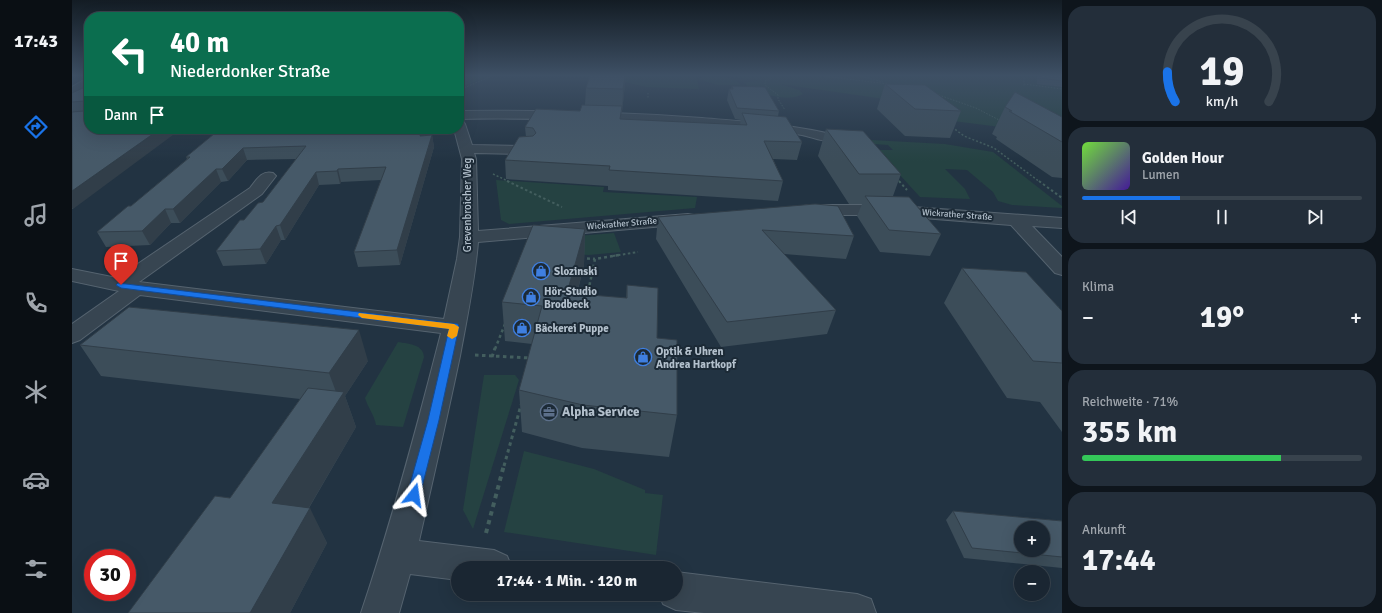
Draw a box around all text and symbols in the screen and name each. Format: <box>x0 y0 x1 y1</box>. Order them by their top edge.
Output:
text: 40 m <box>170 26 229 60</box>
icon: left <box>104 28 156 80</box>
text: 17:43 <box>14 30 58 52</box>
text: 19 <box>1200 46 1244 97</box>
text: Niederdonker Straße <box>170 60 330 82</box>
text: km/h <box>1206 92 1238 109</box>
icon: arrive <box>146 104 168 126</box>
text: Dann <box>104 106 138 124</box>
icon: directions <box>22 113 50 141</box>
text: Golden Hour <box>1142 149 1224 167</box>
street label: Grevenbroicher Weg <box>461 158 474 252</box>
text: Lumen <box>1142 167 1180 183</box>
icon: music <box>22 201 50 229</box>
icon: previous <box>1118 206 1140 228</box>
icon: pause <box>1211 206 1233 228</box>
icon: next <box>1304 206 1326 228</box>
street label: Wickrather Straße <box>921 207 993 223</box>
street label: Wickrather Straße <box>586 215 658 233</box>
pin <box>104 244 138 285</box>
icon: arrive <box>110 250 132 272</box>
shop icon: Slozinski <box>531 261 551 281</box>
place label: Slozinski <box>554 265 597 278</box>
text: Klima <box>1082 279 1114 295</box>
place label: Hör-Studio Brodbeck <box>544 285 597 311</box>
shop icon: Hör-Studio Brodbeck <box>521 287 541 307</box>
icon: phone <box>22 289 50 317</box>
text: 19° <box>1200 299 1244 336</box>
text: − <box>1082 304 1094 331</box>
text: + <box>1350 304 1362 331</box>
shop icon: Bäckerei Puppe <box>512 318 532 338</box>
place label: Bäckerei Puppe <box>535 322 609 335</box>
place label: Optik & Uhren Andrea Hartkopf <box>656 345 737 371</box>
shop icon: Optik & Uhren Andrea Hartkopf <box>633 347 653 367</box>
icon: climate <box>22 378 50 406</box>
text: Reichweite · 71% <box>1082 394 1178 410</box>
office icon: Alpha Service <box>539 402 559 422</box>
place label: Alpha Service <box>562 404 640 420</box>
text: 355 km <box>1082 414 1177 451</box>
icon: car <box>22 466 50 494</box>
position arrow <box>393 474 435 516</box>
map controls <box>1014 521 1050 601</box>
button: + <box>1014 521 1050 557</box>
text: Ankunft <box>1082 522 1126 538</box>
text: 17:44 <box>1082 542 1156 579</box>
speed limit sign: 30 <box>84 549 136 601</box>
icon: filters <box>22 555 50 583</box>
button: − <box>1014 565 1050 601</box>
text: 17:44 · 1 Min. · 120 m <box>497 572 637 590</box>

